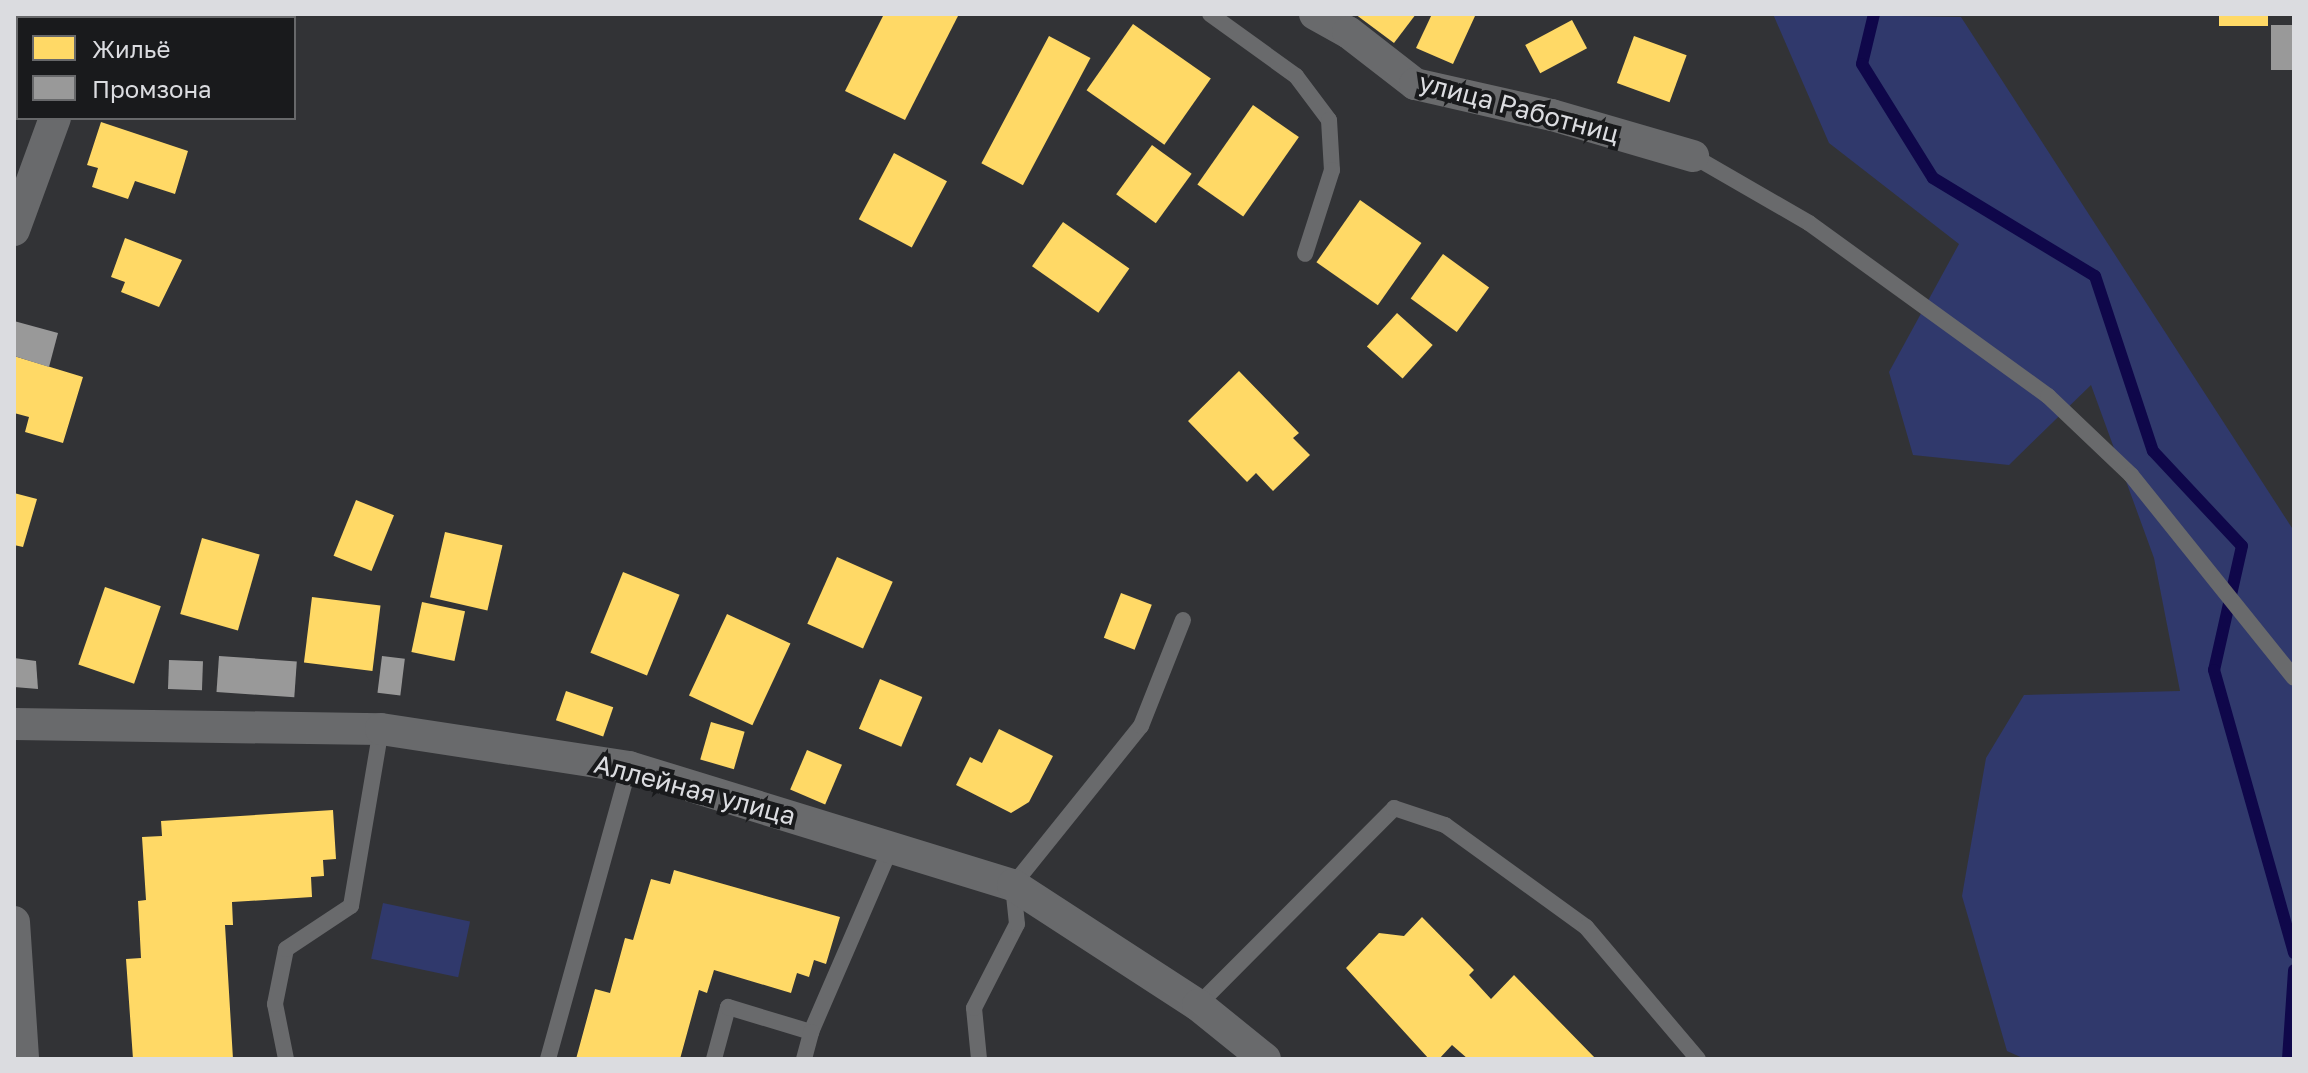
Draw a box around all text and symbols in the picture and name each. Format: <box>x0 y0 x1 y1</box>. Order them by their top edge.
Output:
legend <box>16 16 296 120</box>
text: Жильё <box>92 34 170 63</box>
street label: улица Работниц <box>1416 66 1622 150</box>
text: Промзона <box>92 74 212 103</box>
street label: Аллейная улица <box>591 748 799 832</box>

